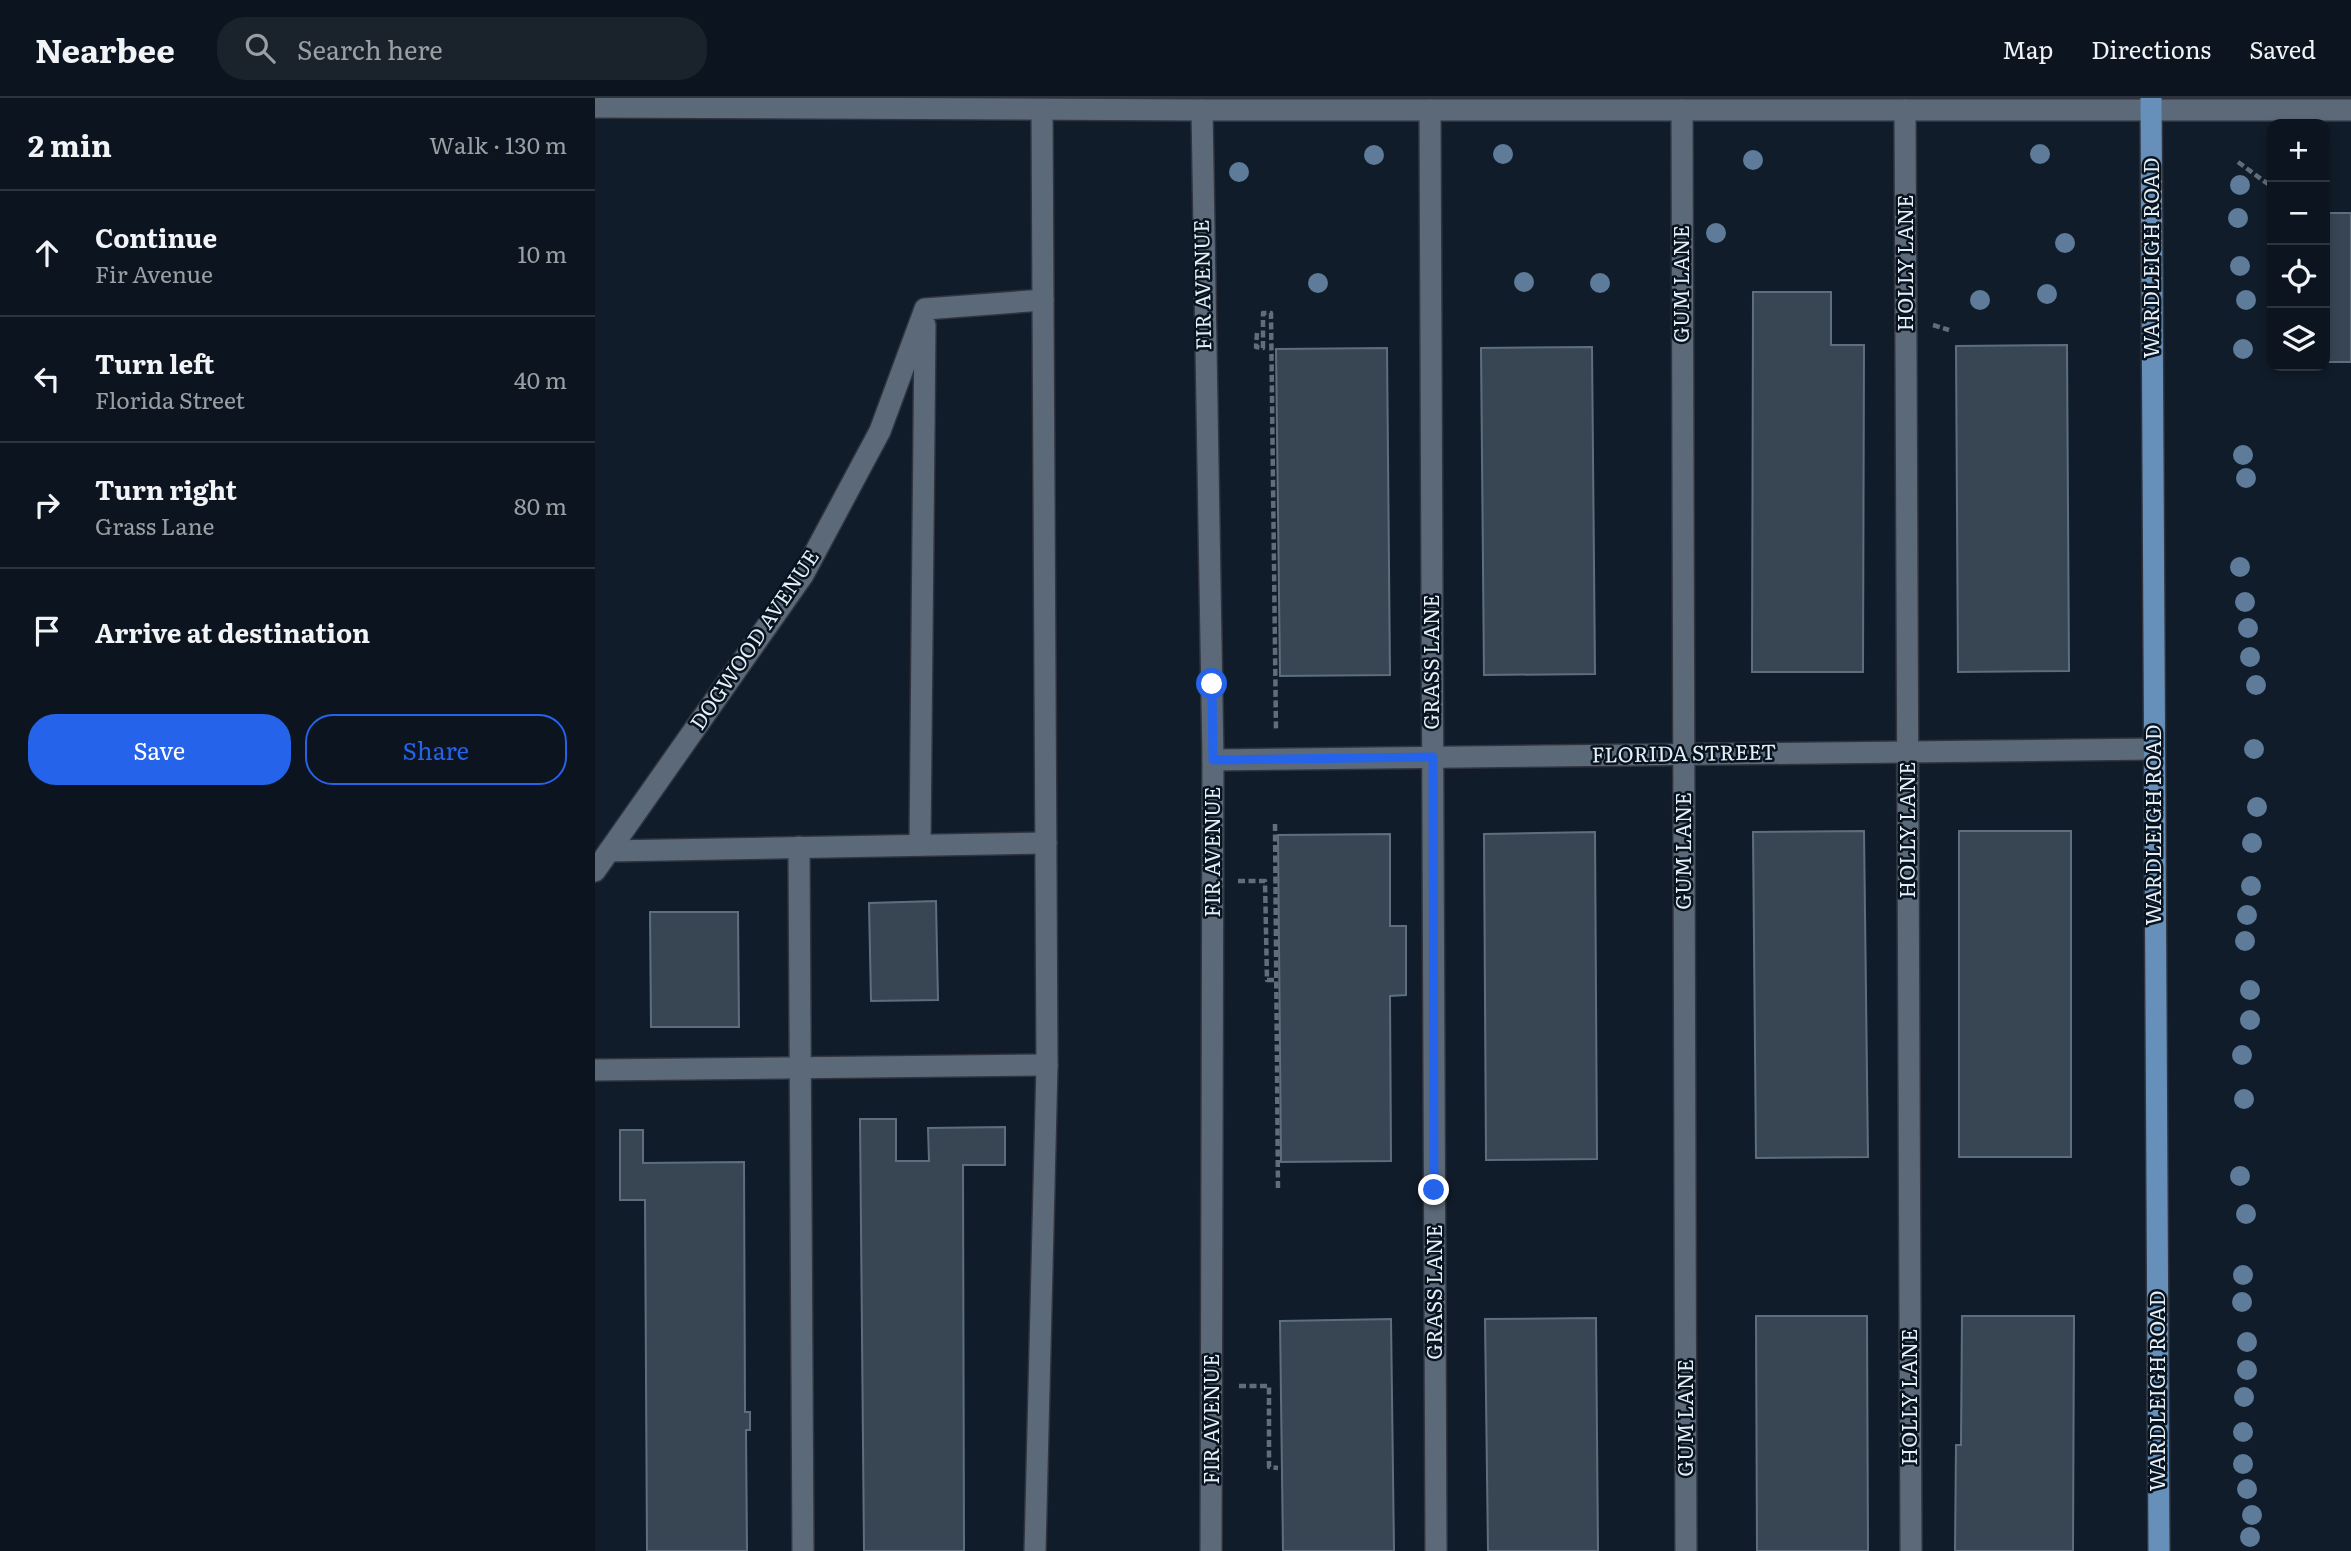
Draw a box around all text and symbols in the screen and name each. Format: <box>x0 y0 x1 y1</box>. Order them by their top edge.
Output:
search box <box>217 17 707 80</box>
text: Nearbee <box>35 24 175 73</box>
icon: search <box>241 29 279 67</box>
text: Search here <box>297 29 443 68</box>
text: Map <box>2002 31 2053 66</box>
text: Directions <box>2091 31 2211 66</box>
text: Saved <box>2249 31 2316 66</box>
map controls <box>2267 119 2330 371</box>
button: + <box>2267 119 2330 182</box>
text: 2 min <box>28 122 112 166</box>
text: Walk · 130 m <box>429 127 567 161</box>
street label: WARDLEIGH ROAD <box>2134 157 2165 359</box>
button: − <box>2267 182 2330 245</box>
street label: HOLLY LANE <box>1888 195 1919 331</box>
text: Continue <box>95 217 217 256</box>
street label: FIR AVENUE <box>1184 219 1217 351</box>
street label: GUM LANE <box>1664 225 1695 343</box>
icon: ahead <box>28 234 66 272</box>
text: 10 m <box>517 236 567 270</box>
button: locate <box>2267 245 2330 308</box>
text: Fir Avenue <box>95 256 213 290</box>
button: layers <box>2267 308 2330 371</box>
text: Turn left <box>95 343 214 382</box>
icon: left <box>28 360 66 398</box>
text: 40 m <box>514 362 567 396</box>
text: Florida Street <box>95 382 245 416</box>
text: Turn right <box>95 469 237 508</box>
icon: right <box>28 486 66 524</box>
text: 80 m <box>514 488 567 522</box>
text: Grass Lane <box>95 508 215 542</box>
street label: DOGWOOD AVENUE <box>681 542 825 735</box>
street label: GRASS LANE <box>1414 594 1445 730</box>
icon: arrive <box>28 612 66 650</box>
text: Arrive at destination <box>95 612 370 651</box>
route start <box>1196 668 1227 699</box>
button: Save <box>28 714 291 785</box>
button: Share <box>305 714 567 785</box>
street label: WARDLEIGH ROAD <box>2136 724 2167 926</box>
street label: FLORIDA STREET <box>1591 734 1777 769</box>
street label: HOLLY LANE <box>1890 762 1921 898</box>
street label: FIR AVENUE <box>1195 787 1226 917</box>
street label: GUM LANE <box>1666 792 1697 910</box>
route end <box>1418 1174 1449 1205</box>
street label: GRASS LANE <box>1417 1224 1448 1360</box>
street label: WARDLEIGH ROAD <box>2140 1290 2171 1492</box>
street label: HOLLY LANE <box>1892 1329 1923 1465</box>
street label: FIR AVENUE <box>1194 1354 1225 1484</box>
street label: GUM LANE <box>1668 1359 1699 1477</box>

